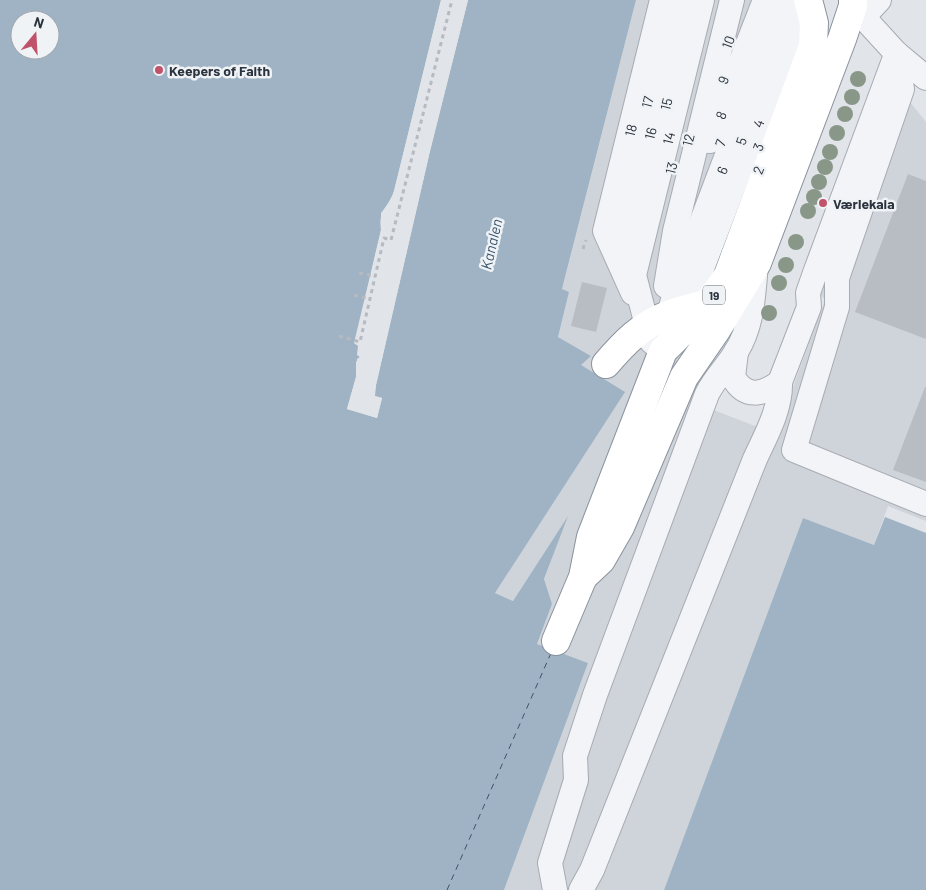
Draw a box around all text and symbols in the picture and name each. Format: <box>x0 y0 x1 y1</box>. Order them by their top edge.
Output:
north arrow <box>10 10 60 60</box>
text: N <box>32 13 46 32</box>
street label: 10 <box>718 33 738 51</box>
place label: Keepers of Faith <box>169 62 270 79</box>
marker: Keepers of Faith <box>153 64 165 76</box>
street label: 9 <box>714 74 732 86</box>
street label: 17 <box>637 94 657 110</box>
street label: 15 <box>656 96 676 112</box>
street label: 8 <box>711 108 729 121</box>
street label: 4 <box>748 117 767 130</box>
street label: 18 <box>620 122 640 138</box>
street label: 16 <box>640 125 659 141</box>
street label: 14 <box>658 130 678 146</box>
street label: 12 <box>678 132 698 148</box>
street label: 5 <box>732 135 750 147</box>
street label: 7 <box>711 137 729 149</box>
street label: 3 <box>749 141 767 153</box>
street label: 13 <box>661 160 681 176</box>
street label: 2 <box>749 163 767 177</box>
street label: 6 <box>712 164 731 176</box>
place label: Værlekaia <box>833 195 895 212</box>
marker: Værlekaia <box>817 197 829 209</box>
water label: Kanalen <box>476 217 506 271</box>
road number: 19 <box>703 286 725 304</box>

